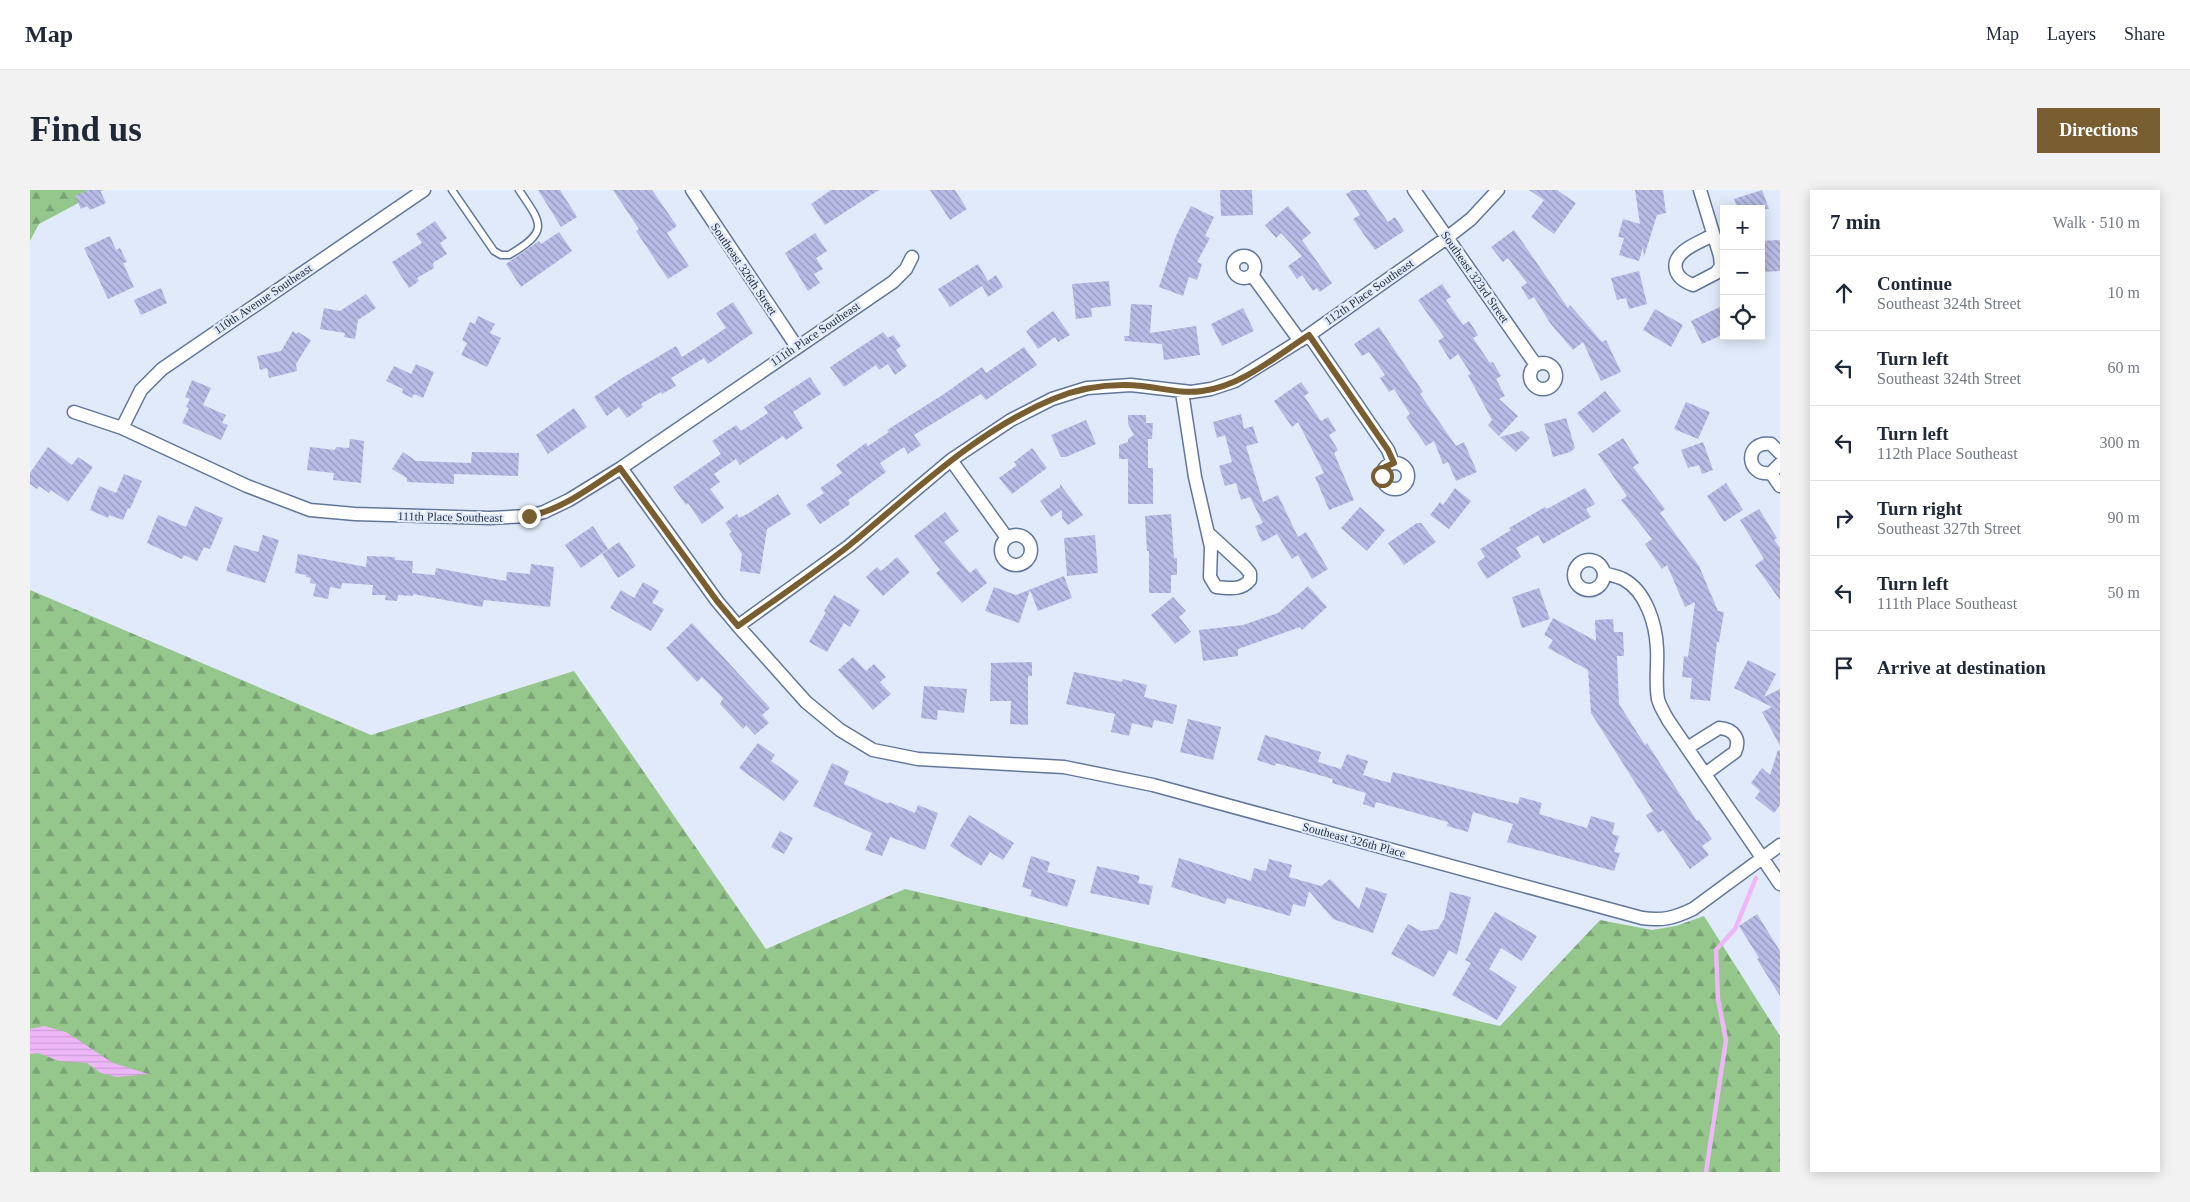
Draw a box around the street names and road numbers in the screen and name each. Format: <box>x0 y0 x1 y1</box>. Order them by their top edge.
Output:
street label: Southeast 326th Street <box>708 220 780 318</box>
street label: Southeast 323rd Street <box>1438 228 1512 326</box>
street label: 112th Place Southeast <box>1322 256 1417 328</box>
street label: 110th Avenue Southeast <box>211 261 315 337</box>
street label: 111th Place Southeast <box>768 298 863 369</box>
street label: 111th Place Southeast <box>397 509 503 525</box>
street label: Southeast 326th Place <box>1301 820 1407 860</box>

